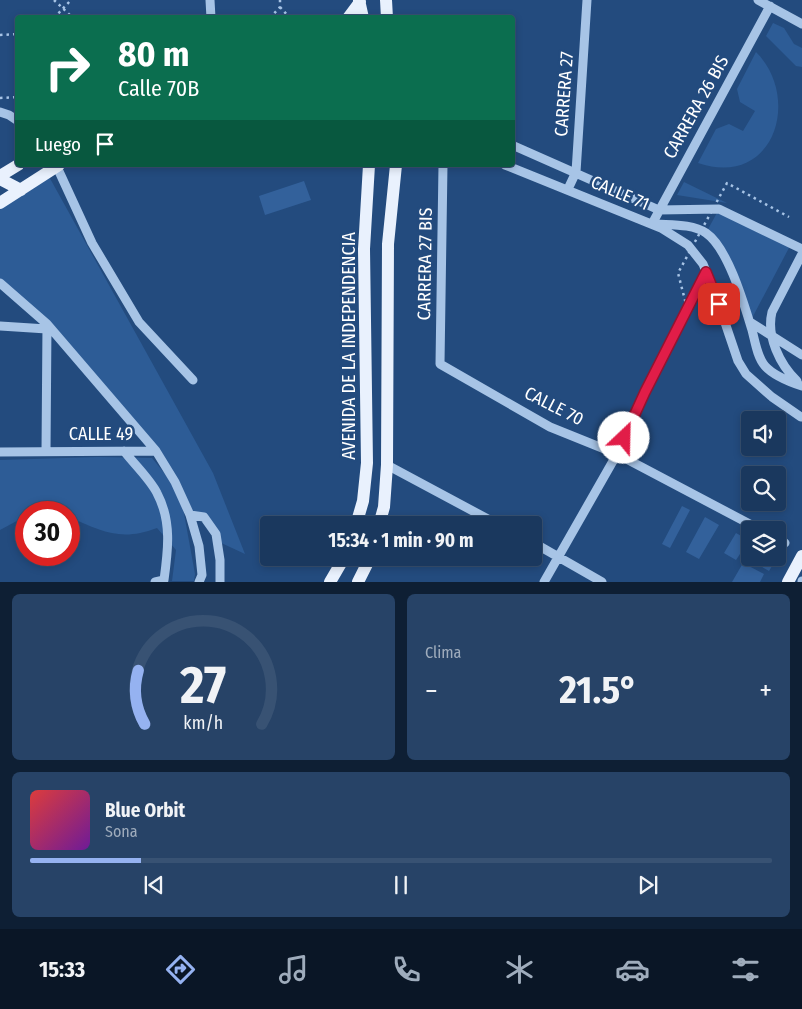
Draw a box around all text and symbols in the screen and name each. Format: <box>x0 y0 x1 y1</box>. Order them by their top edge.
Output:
text: 80 m <box>118 33 190 75</box>
icon: right <box>35 35 100 100</box>
street label: CARRERA 27 <box>550 51 578 137</box>
street label: CARRERA 26 BIS <box>659 51 733 163</box>
text: Calle 70B <box>118 75 199 102</box>
icon: arrive <box>91 130 119 158</box>
text: Luego <box>35 133 81 156</box>
street label: CALLE 71 <box>587 171 653 215</box>
street label: CARRERA 27 BIS <box>413 207 437 321</box>
street label: AVENIDA DE LA INDEPENDENCIA <box>338 232 360 460</box>
pin <box>698 283 740 325</box>
icon: arrive <box>705 290 733 318</box>
street label: CALLE 70 <box>521 382 587 430</box>
position arrow <box>597 411 649 463</box>
map controls <box>741 411 786 566</box>
button: sound <box>741 411 786 456</box>
street label: CALLE 49 <box>69 423 133 445</box>
button: search <box>741 466 786 511</box>
speed limit sign: 30 <box>15 501 80 566</box>
button: layers <box>741 521 786 566</box>
text: 15:34 · 1 min · 90 m <box>328 529 474 552</box>
text: Clima <box>425 643 461 662</box>
text: 27 <box>180 654 226 717</box>
text: 21.5° <box>559 667 638 713</box>
text: − <box>425 674 438 707</box>
text: + <box>759 674 772 707</box>
text: km/h <box>184 712 223 734</box>
text: Blue Orbit <box>105 799 185 822</box>
text: Sona <box>105 822 138 841</box>
icon: previous <box>140 871 168 899</box>
icon: pause <box>387 871 415 899</box>
icon: next <box>634 871 662 899</box>
icon: directions <box>163 952 198 987</box>
icon: music <box>276 952 311 987</box>
icon: phone <box>389 952 424 987</box>
icon: climate <box>502 952 537 987</box>
icon: car <box>615 952 650 987</box>
icon: filters <box>728 952 763 987</box>
text: 15:33 <box>39 956 85 983</box>

